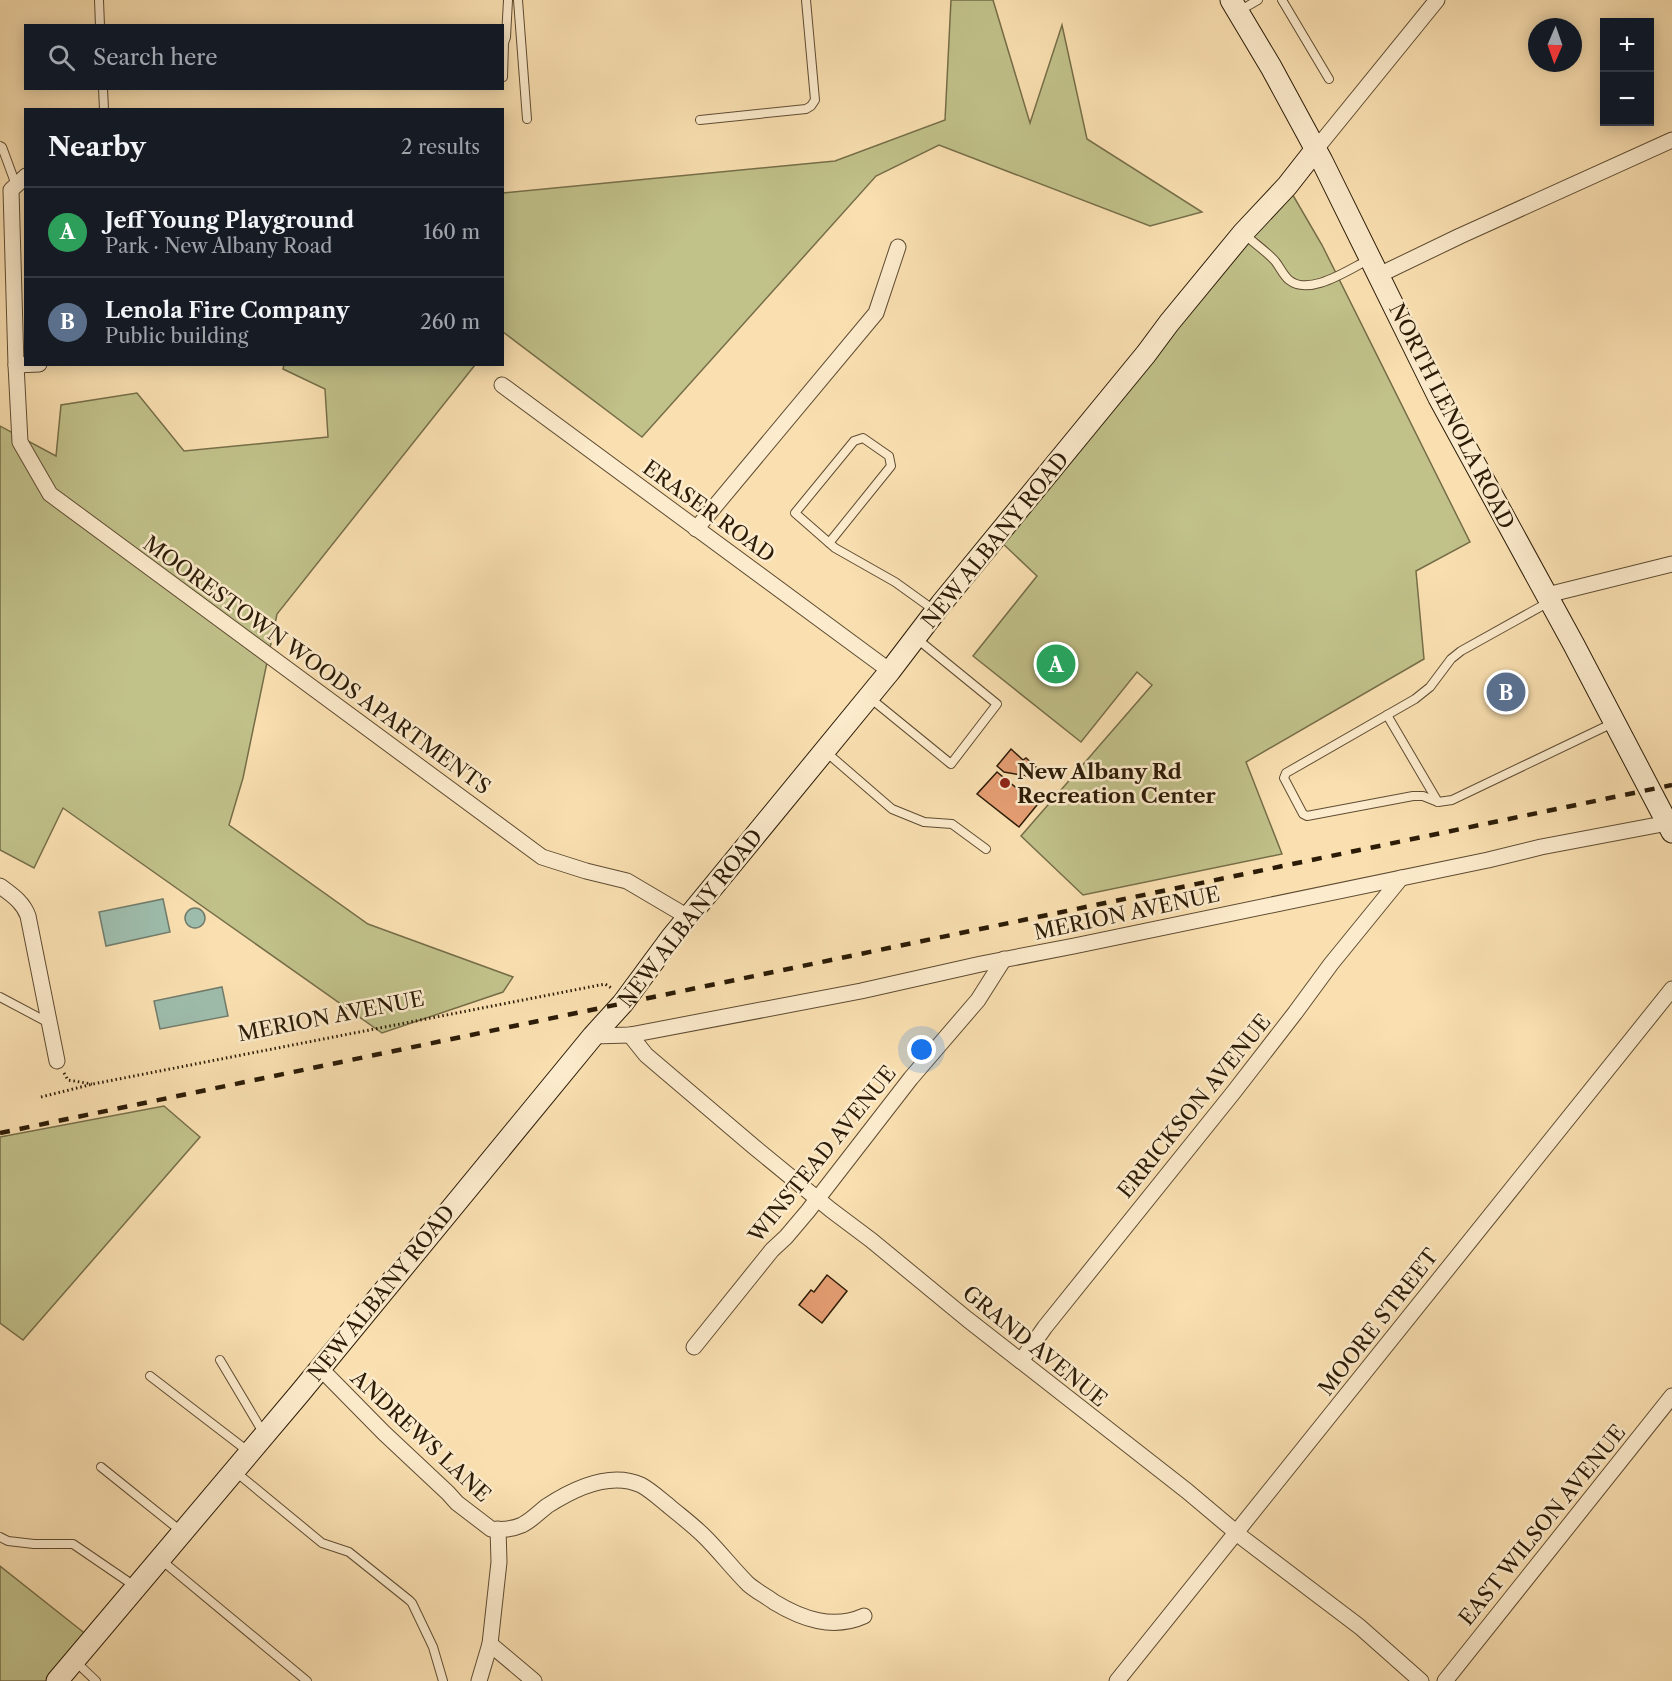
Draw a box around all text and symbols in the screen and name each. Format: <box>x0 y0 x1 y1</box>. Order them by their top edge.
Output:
north arrow <box>1528 18 1582 72</box>
map controls <box>1600 18 1654 126</box>
button: + <box>1600 18 1654 72</box>
search box <box>24 24 504 90</box>
icon: search <box>45 41 78 74</box>
text: Search here <box>93 44 218 71</box>
button: − <box>1600 72 1654 126</box>
text: Nearby <box>48 131 146 163</box>
text: 2 results <box>401 135 480 159</box>
text: Jeff Young Playground <box>105 207 354 234</box>
text: A <box>60 220 75 244</box>
text: 160 m <box>423 220 480 244</box>
text: Park · New Albany Road <box>105 234 332 258</box>
text: Lenola Fire Company <box>105 297 349 324</box>
street label: NORTH LENOLA ROAD <box>1384 299 1520 533</box>
text: B <box>60 310 75 334</box>
text: 260 m <box>420 310 480 334</box>
text: Public building <box>105 324 248 348</box>
street label: NEW ALBANY ROAD <box>916 447 1074 633</box>
street label: ERASER ROAD <box>638 455 780 567</box>
street label: MOORESTOWN WOODS APARTMENTS <box>139 531 495 799</box>
pin: A <box>1036 642 1076 686</box>
pin: B <box>1486 670 1526 714</box>
place label: New Albany Rd Recreation Center <box>1017 759 1217 808</box>
marker: New Albany Rd Recreation Center <box>998 776 1012 790</box>
street label: NEW ALBANY ROAD <box>613 824 767 1012</box>
street label: MERION AVENUE <box>1032 881 1222 945</box>
street label: MERION AVENUE <box>236 986 426 1046</box>
street label: ERRICKSON AVENUE <box>1112 1009 1276 1203</box>
your location <box>907 1035 936 1064</box>
street label: WINSTEAD AVENUE <box>742 1061 901 1248</box>
street label: NEW ALBANY ROAD <box>302 1200 460 1386</box>
street label: MOORE STREET <box>1313 1243 1443 1400</box>
street label: GRAND AVENUE <box>958 1280 1112 1412</box>
street label: ANDREWS LANE <box>345 1364 496 1507</box>
street label: EAST WILSON AVENUE <box>1453 1420 1631 1630</box>

